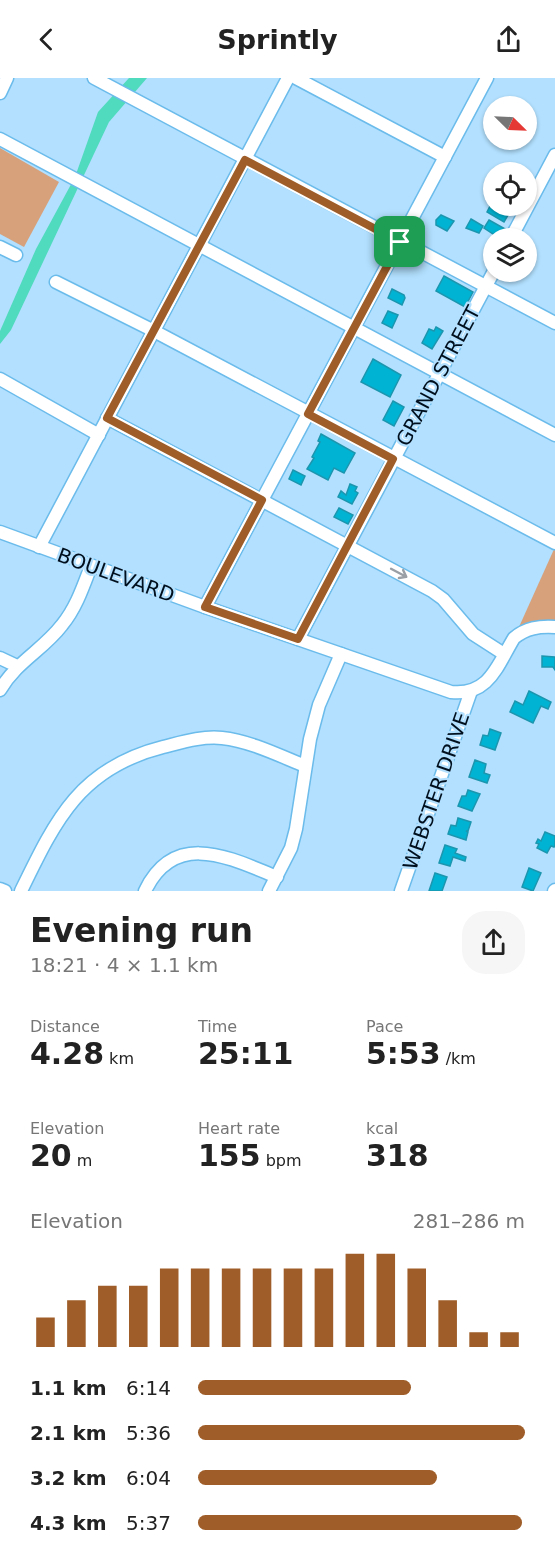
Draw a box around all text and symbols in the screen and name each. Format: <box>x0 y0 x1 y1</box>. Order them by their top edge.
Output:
icon: back <box>30 23 63 56</box>
icon: share <box>492 23 525 56</box>
text: Sprintly <box>217 24 338 55</box>
north arrow <box>483 96 537 150</box>
map controls <box>483 96 537 282</box>
button: locate <box>483 162 537 216</box>
pin <box>374 216 425 267</box>
icon: arrive <box>383 225 416 258</box>
button: layers <box>483 228 537 282</box>
street label: GRAND STREET <box>391 301 485 450</box>
street label: BOULEVARD <box>54 543 178 607</box>
one-way arrow <box>390 568 408 579</box>
street label: WEBSTER DRIVE <box>398 709 474 873</box>
text: Evening run <box>30 911 253 950</box>
button: share <box>462 911 525 974</box>
text: 18:21 · 4 × 1.1 km <box>30 953 218 977</box>
text: Distance <box>30 1017 100 1036</box>
text: Time <box>198 1017 237 1036</box>
text: Pace <box>366 1017 403 1036</box>
text: 4.28 <box>30 1036 104 1071</box>
text: 25:11 <box>198 1036 294 1071</box>
text: 5:53 <box>366 1036 441 1071</box>
text: km <box>104 1049 134 1068</box>
text: /km <box>441 1049 476 1068</box>
text: Elevation <box>30 1119 104 1138</box>
text: Heart rate <box>198 1119 280 1138</box>
text: kcal <box>366 1119 398 1138</box>
text: 20 <box>30 1138 72 1173</box>
text: 155 <box>198 1138 261 1173</box>
text: 318 <box>366 1138 429 1173</box>
text: m <box>72 1151 92 1170</box>
text: bpm <box>261 1151 302 1170</box>
text: Elevation <box>30 1209 123 1233</box>
text: 281–286 m <box>413 1209 525 1233</box>
text: 1.1 km <box>30 1376 107 1400</box>
text: 6:14 <box>126 1376 171 1400</box>
text: 2.1 km <box>30 1421 107 1445</box>
text: 5:36 <box>126 1421 171 1445</box>
text: 3.2 km <box>30 1466 107 1490</box>
text: 6:04 <box>126 1466 171 1490</box>
text: 4.3 km <box>30 1511 107 1535</box>
text: 5:37 <box>126 1511 171 1535</box>

